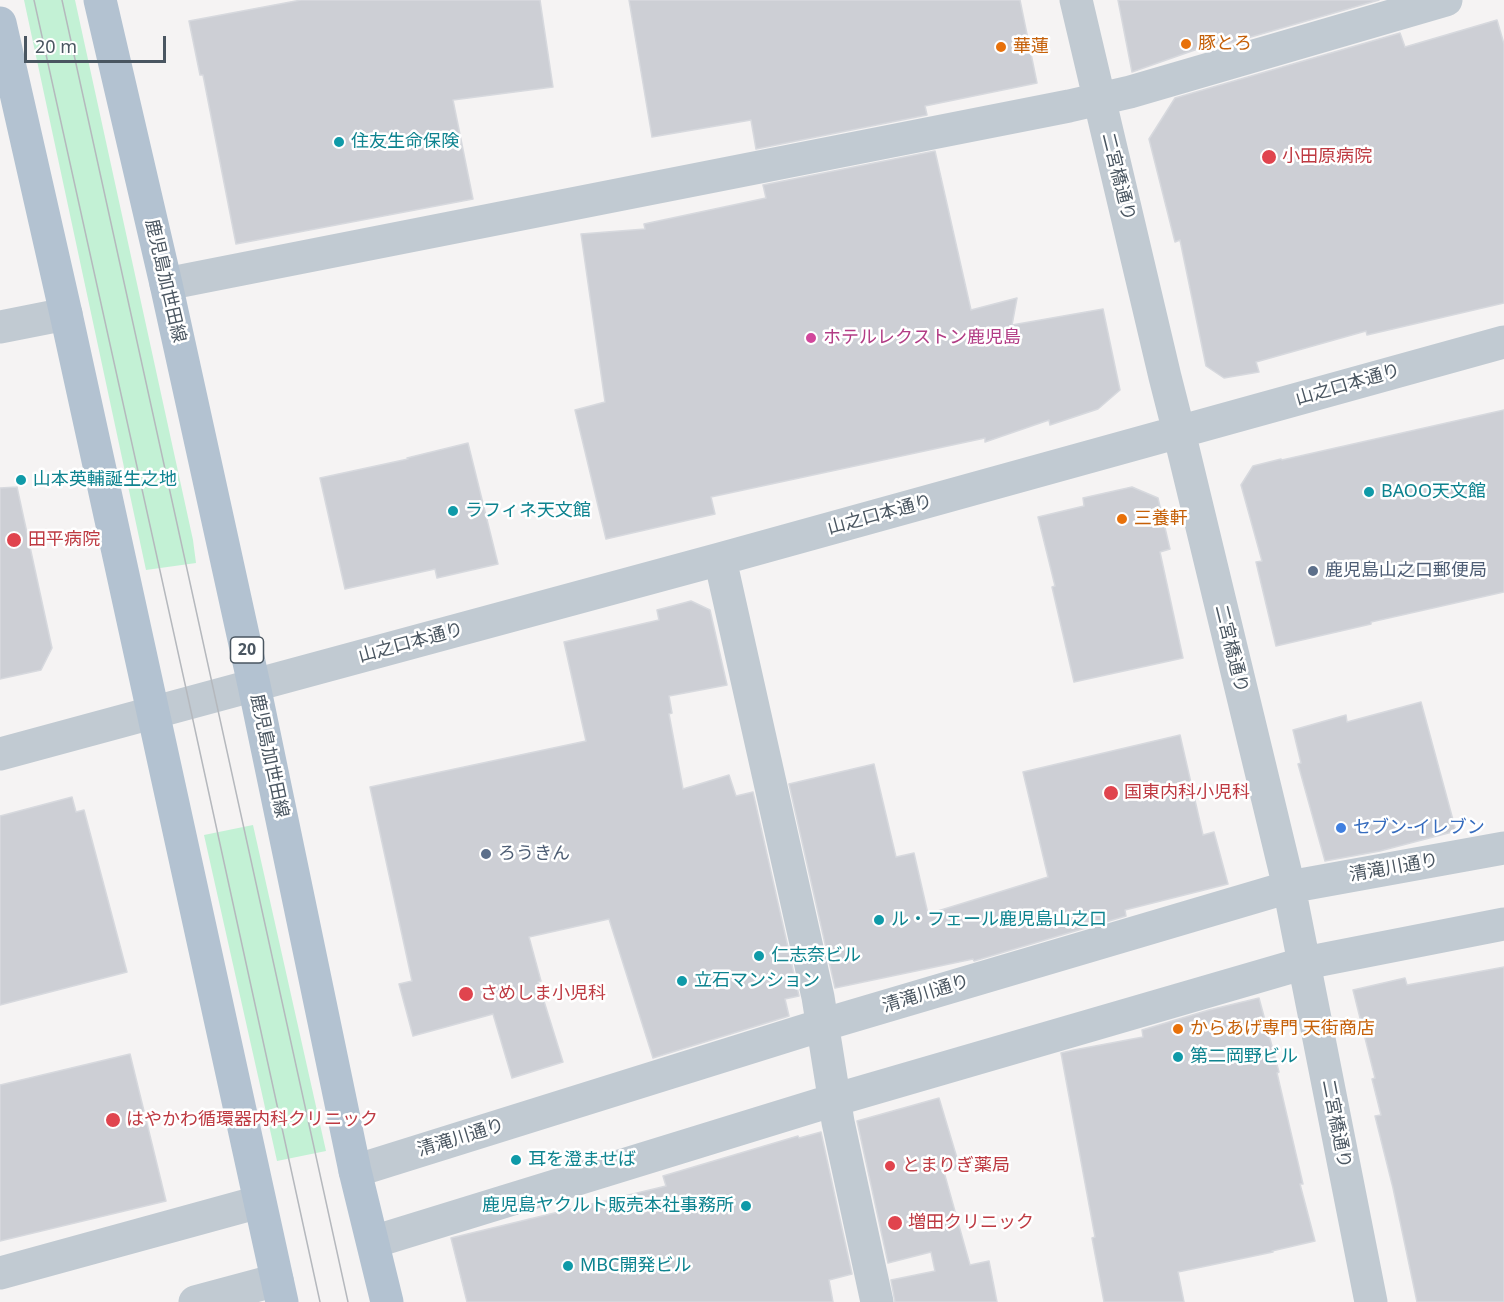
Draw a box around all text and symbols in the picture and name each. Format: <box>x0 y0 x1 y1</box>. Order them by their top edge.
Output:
scale bar <box>27 24 170 62</box>
place label: 豚とろ <box>1198 33 1252 55</box>
text: 20 m <box>35 34 77 58</box>
place label: 華蓮 <box>1013 36 1049 58</box>
marker: 豚とろ <box>1179 37 1193 51</box>
marker: 華蓮 <box>994 40 1008 54</box>
place label: 住友生命保険 <box>351 131 459 153</box>
street label: 二宮橋通り <box>1097 131 1139 223</box>
marker: 住友生命保険 <box>332 135 346 149</box>
place label: 小田原病院 <box>1282 146 1372 168</box>
marker: 小田原病院 <box>1260 148 1278 166</box>
street label: 鹿児島加世田線 <box>140 217 190 345</box>
place label: ホテルレクストン鹿児島 <box>823 327 1021 349</box>
marker: ホテルレクストン鹿児島 <box>804 331 818 345</box>
street label: 山之口本通り <box>1293 360 1403 410</box>
place label: 山本英輔誕生之地 <box>33 469 177 491</box>
marker: 山本英輔誕生之地 <box>14 473 28 487</box>
place label: BAOO天文館 <box>1381 481 1486 503</box>
marker: BAOO天文館 <box>1362 485 1376 499</box>
street label: 山之口本通り <box>825 491 935 539</box>
place label: ラフィネ天文館 <box>465 500 591 522</box>
marker: ラフィネ天文館 <box>446 504 460 518</box>
place label: 三養軒 <box>1134 508 1188 530</box>
marker: 三養軒 <box>1115 512 1129 526</box>
place label: 田平病院 <box>28 529 100 551</box>
marker: 田平病院 <box>5 531 23 549</box>
place label: 鹿児島山之口郵便局 <box>1325 560 1487 582</box>
marker: 鹿児島山之口郵便局 <box>1306 564 1320 578</box>
street label: 二宮橋通り <box>1210 603 1252 695</box>
street label: 山之口本通り <box>356 619 466 667</box>
road number: 20 <box>230 637 264 663</box>
street label: 鹿児島加世田線 <box>245 692 293 820</box>
place label: 国東内科小児科 <box>1124 782 1250 804</box>
marker: 国東内科小児科 <box>1102 784 1120 802</box>
place label: セブン-イレブン <box>1353 817 1485 839</box>
marker: セブン-イレブン <box>1334 821 1348 835</box>
place label: ろうきん <box>498 843 570 865</box>
marker: ろうきん <box>479 847 493 861</box>
street label: 清滝川通り <box>1348 850 1440 886</box>
place label: ル・フェール鹿児島山之口 <box>891 909 1107 931</box>
marker: ル・フェール鹿児島山之口 <box>872 913 886 927</box>
place label: 仁志奈ビル <box>771 945 861 967</box>
marker: 仁志奈ビル <box>752 949 766 963</box>
place label: 立石マンション <box>694 970 820 992</box>
street label: 清滝川通り <box>880 971 972 1017</box>
marker: 立石マンション <box>675 974 689 988</box>
place label: さめしま小児科 <box>480 983 606 1005</box>
marker: さめしま小児科 <box>457 985 475 1003</box>
place label: からあげ専門 天街商店 <box>1190 1018 1375 1040</box>
marker: からあげ専門 天街商店 <box>1171 1022 1185 1036</box>
place label: 第二岡野ビル <box>1190 1046 1298 1068</box>
marker: 第二岡野ビル <box>1171 1050 1185 1064</box>
street label: 二宮橋通り <box>1317 1078 1355 1170</box>
place label: はやかわ循環器内科クリニック <box>126 1109 378 1131</box>
marker: はやかわ循環器内科クリニック <box>104 1111 122 1129</box>
street label: 清滝川通り <box>415 1115 507 1161</box>
place label: 耳を澄ませば <box>528 1149 636 1171</box>
marker: 耳を澄ませば <box>509 1153 523 1167</box>
place label: とまりぎ薬局 <box>902 1155 1010 1177</box>
marker: とまりぎ薬局 <box>883 1159 897 1173</box>
place label: 鹿児島ヤクルト販売本社事務所 <box>482 1195 734 1217</box>
marker: 鹿児島ヤクルト販売本社事務所 <box>739 1199 753 1213</box>
place label: 増田クリニック <box>908 1212 1034 1234</box>
marker: 増田クリニック <box>886 1214 904 1232</box>
place label: MBC開発ビル <box>580 1255 691 1277</box>
marker: MBC開発ビル <box>561 1259 575 1273</box>

